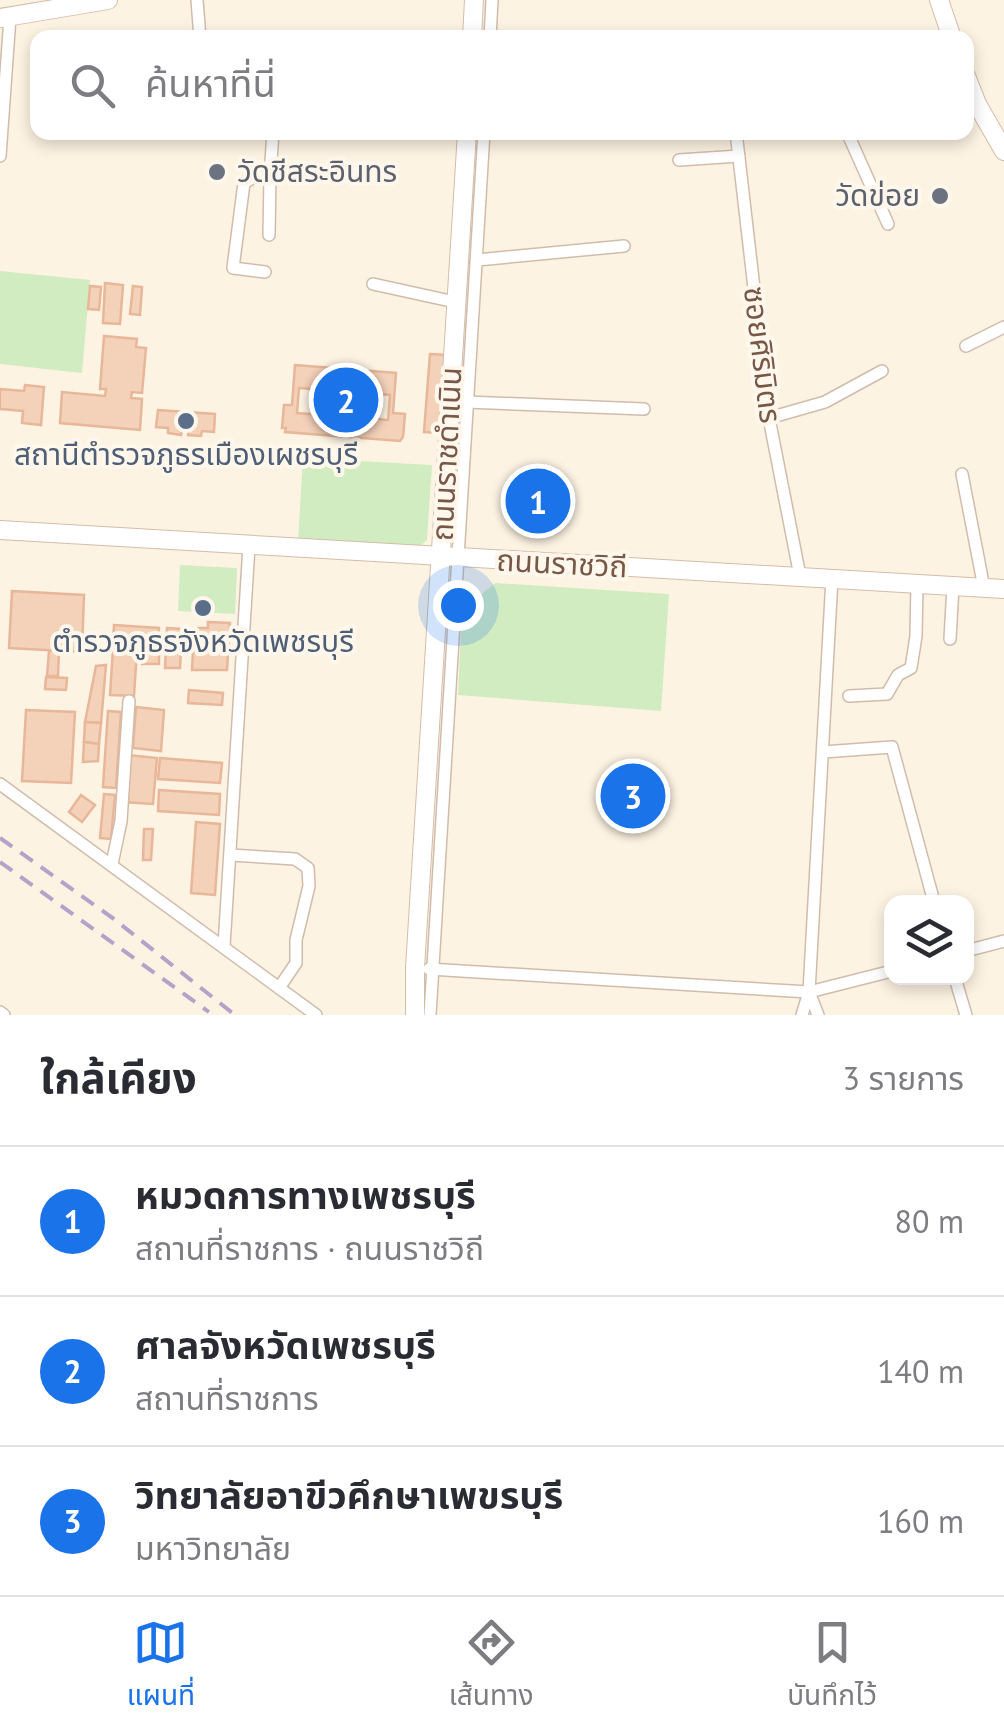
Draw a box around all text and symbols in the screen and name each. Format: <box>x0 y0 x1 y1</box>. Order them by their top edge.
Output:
search box <box>30 30 974 140</box>
icon: search <box>65 58 120 113</box>
text: ค้นหาที่นี่ <box>145 58 276 107</box>
place label: วัดชีสระอินทร <box>237 151 397 190</box>
marker: วัดชีสระอินทร <box>206 161 228 183</box>
place label: วัดข่อย <box>835 175 920 214</box>
marker: วัดข่อย <box>929 185 951 207</box>
street label: ซอยศิริมิตร <box>736 284 791 425</box>
pin: 2 <box>314 362 378 438</box>
street label: ถนนราชดำเนิน <box>421 366 470 542</box>
marker: สถานีตำรวจภูธรเมืองเผชรบุรี <box>175 410 197 432</box>
place label: สถานีตำรวจภูธรเมืองเผชรบุรี <box>14 434 358 473</box>
pin: 1 <box>506 464 570 538</box>
street label: ถนนราชวิถี <box>496 540 629 585</box>
your location <box>433 580 484 631</box>
marker: ตำรวจภูธรจังหวัดเพชรบุรี <box>192 597 214 619</box>
place label: ตำรวจภูธรจังหวัดเพชรบุรี <box>52 621 354 660</box>
pin: 3 <box>600 758 666 834</box>
map controls <box>884 895 974 985</box>
button: layers <box>884 895 974 985</box>
text: ใกล้เคียง <box>40 1050 197 1105</box>
text: 3 รายการ <box>843 1057 964 1099</box>
text: หมวดการทางเพชรบุรี <box>135 1170 476 1219</box>
text: 1 <box>63 1200 82 1242</box>
text: 80 m <box>895 1200 964 1242</box>
text: สถานที่ราชการ · ถนนราชวิถี <box>135 1227 484 1269</box>
text: ศาลจังหวัดเพชรบุรี <box>135 1320 436 1369</box>
text: 2 <box>63 1350 82 1392</box>
text: 140 m <box>877 1350 964 1392</box>
text: สถานที่ราชการ <box>135 1377 319 1419</box>
text: วิทยาลัยอาขีวคึกษาเพขรบุรี <box>135 1470 563 1519</box>
text: 3 <box>63 1500 82 1542</box>
text: 160 m <box>877 1500 964 1542</box>
text: มหาวิทยาลัย <box>135 1527 291 1569</box>
tab: แผนที่ <box>127 1615 195 1718</box>
tab: เส้นทาง <box>449 1615 533 1718</box>
tab: บันทึกไว้ <box>787 1615 877 1718</box>

